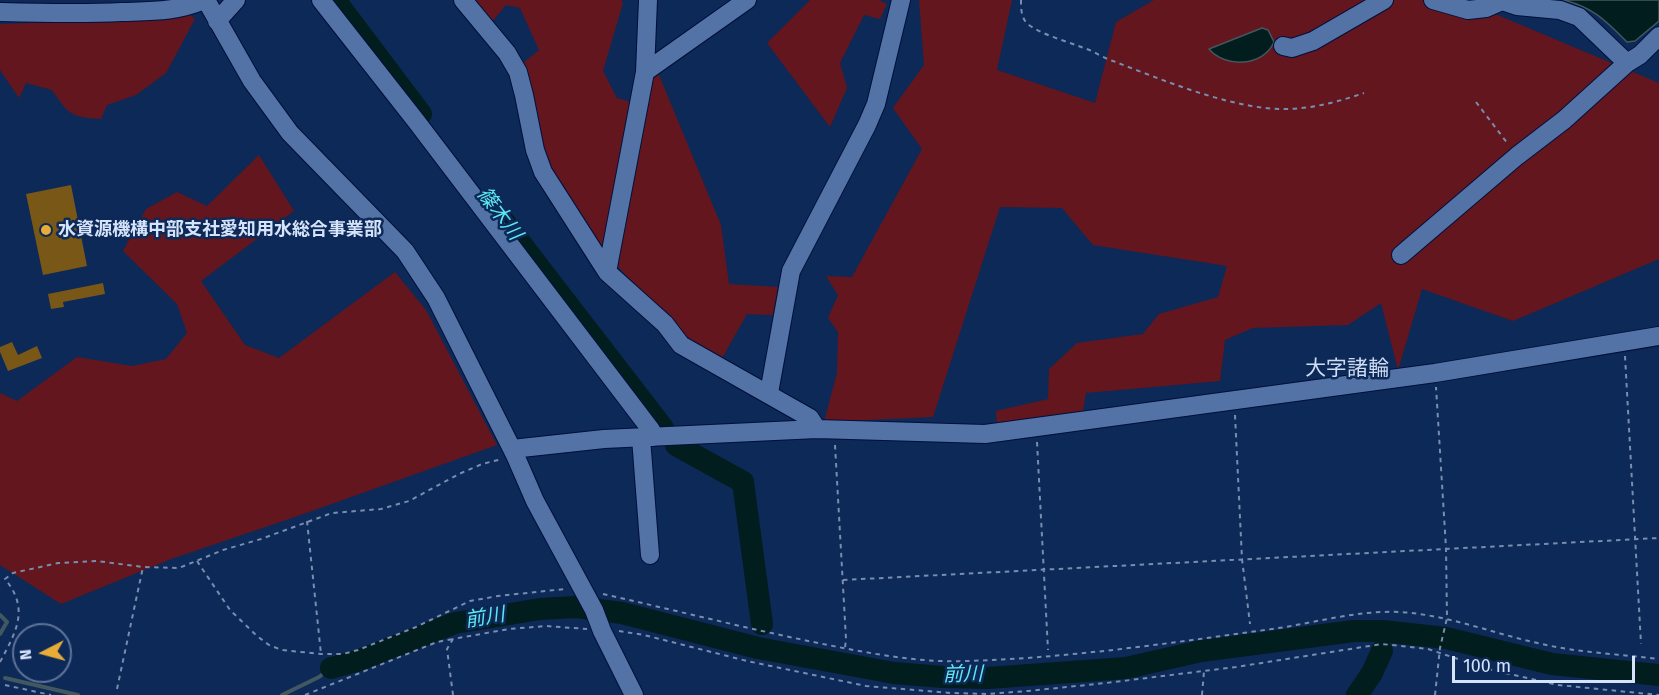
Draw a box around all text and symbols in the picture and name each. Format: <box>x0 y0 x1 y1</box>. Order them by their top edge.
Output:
water label: 篠木川 <box>471 183 527 245</box>
place label: 水資源機構中部支社愛知用水総合事業部 <box>58 219 382 241</box>
marker: 水資源機構中部支社愛知用水総合事業部 <box>39 223 53 237</box>
district label: 大字諸輪 <box>1305 356 1389 382</box>
water label: 前川 <box>463 603 507 633</box>
north arrow <box>12 623 72 683</box>
scale bar <box>1455 644 1638 682</box>
text: N <box>16 648 36 661</box>
text: 100 m <box>1463 655 1511 677</box>
water label: 前川 <box>943 663 983 687</box>

